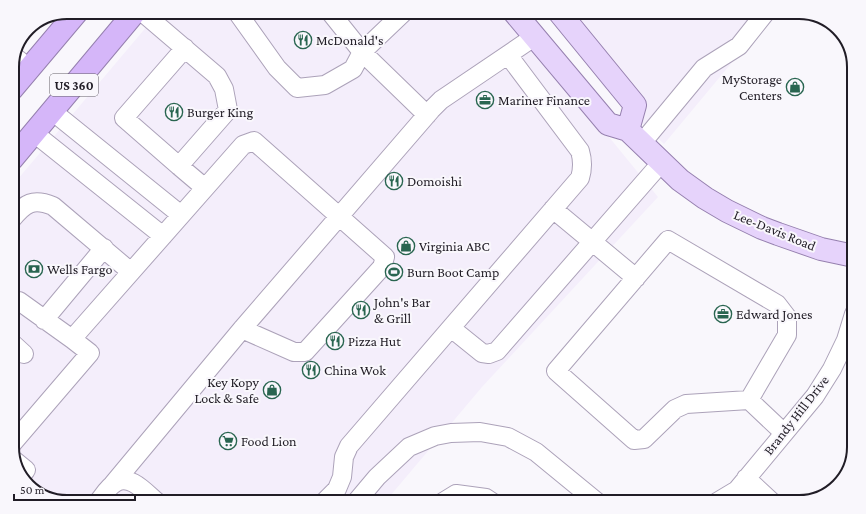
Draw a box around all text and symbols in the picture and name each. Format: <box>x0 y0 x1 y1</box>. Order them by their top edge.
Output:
restaurant icon: McDonald's <box>293 30 313 50</box>
place label: McDonald's <box>316 32 383 48</box>
place label: MyStorage Centers <box>722 71 782 103</box>
road number: US 360 <box>50 74 98 96</box>
shop icon: MyStorage Centers <box>785 77 805 97</box>
office icon: Mariner Finance <box>475 90 495 110</box>
place label: Mariner Finance <box>498 92 590 108</box>
restaurant icon: Burger King <box>164 102 184 122</box>
place label: Burger King <box>187 104 253 120</box>
restaurant icon: Domoishi <box>384 171 404 191</box>
place label: Domoishi <box>407 173 462 189</box>
street label: Lee-Davis Road <box>732 206 819 254</box>
shop icon: Virginia ABC <box>396 236 416 256</box>
place label: Virginia ABC <box>419 238 490 254</box>
bank icon: Wells Fargo <box>24 259 44 279</box>
place label: Wells Fargo <box>47 261 112 277</box>
sports icon: Burn Boot Camp <box>384 262 404 282</box>
place label: Burn Boot Camp <box>407 264 499 280</box>
place label: John's Bar & Grill <box>372 294 431 326</box>
restaurant icon: John's Bar & Grill <box>351 300 371 320</box>
office icon: Edward Jones <box>713 304 733 324</box>
place label: Edward Jones <box>736 306 813 322</box>
restaurant icon: Pizza Hut <box>325 331 345 351</box>
place label: Pizza Hut <box>348 333 401 349</box>
restaurant icon: China Wok <box>301 360 321 380</box>
place label: China Wok <box>324 362 386 378</box>
street label: Brandy Hill Drive <box>760 372 832 458</box>
place label: Key Kopy Lock & Safe <box>194 374 260 406</box>
shop icon: Key Kopy Lock & Safe <box>262 380 282 400</box>
supermarket icon: Food Lion <box>218 431 238 451</box>
place label: Food Lion <box>241 433 297 449</box>
scale bar <box>14 476 135 502</box>
text: 50 m <box>20 483 45 497</box>

